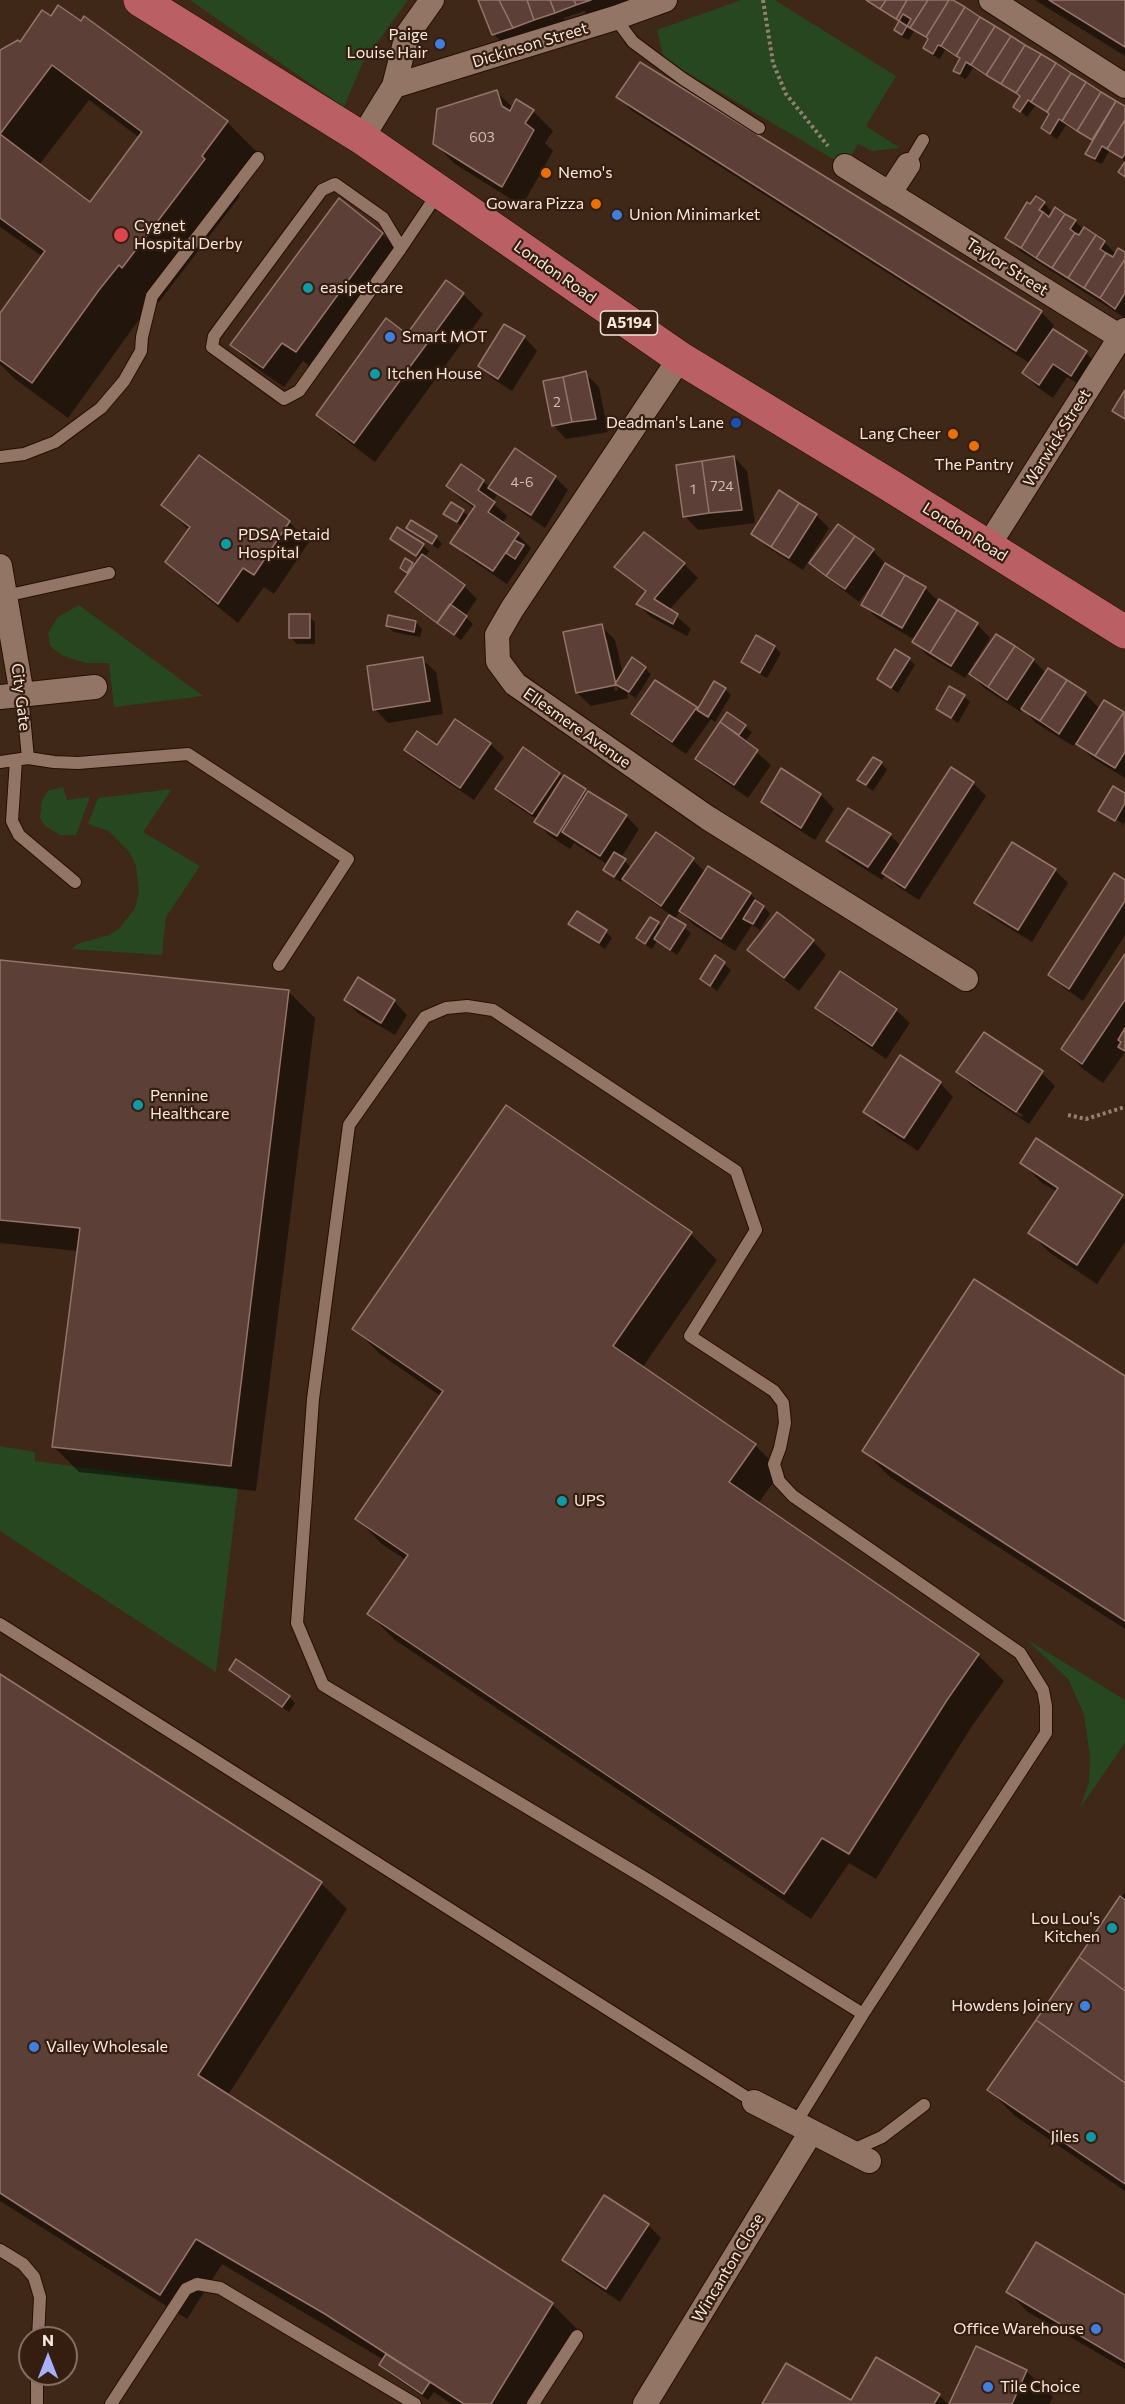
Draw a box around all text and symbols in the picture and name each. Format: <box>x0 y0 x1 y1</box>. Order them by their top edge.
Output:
street label: Dickinson Street <box>470 18 590 72</box>
place label: Paige Louise Hair <box>347 25 428 63</box>
marker: Paige Louise Hair <box>433 37 447 51</box>
house number: 603 <box>469 129 495 145</box>
place label: Nemo's <box>558 163 613 183</box>
marker: Nemo's <box>539 166 553 180</box>
place label: Gowara Pizza <box>486 194 584 214</box>
marker: Gowara Pizza <box>589 197 603 211</box>
place label: Union Minimarket <box>629 205 760 225</box>
marker: Union Minimarket <box>610 208 624 222</box>
place label: Cygnet Hospital Derby <box>134 216 242 254</box>
marker: Cygnet Hospital Derby <box>112 226 130 244</box>
street label: Taylor Street <box>962 234 1052 300</box>
street label: London Road <box>510 237 600 307</box>
place label: easipetcare <box>320 278 403 298</box>
marker: easipetcare <box>301 281 315 295</box>
road number: A5194 <box>600 311 658 335</box>
place label: Smart MOT <box>402 327 488 347</box>
marker: Smart MOT <box>383 330 397 344</box>
place label: Itchen House <box>387 364 482 384</box>
marker: Itchen House <box>368 367 382 381</box>
street label: Warwick Street <box>1019 385 1095 491</box>
house number: 2 <box>553 394 561 410</box>
place label: Deadman's Lane <box>606 413 724 433</box>
marker: Deadman's Lane <box>729 416 743 430</box>
place label: Lang Cheer <box>859 424 941 444</box>
marker: Lang Cheer <box>946 427 960 441</box>
marker: The Pantry <box>967 439 981 453</box>
place label: The Pantry <box>934 455 1014 475</box>
house number: 4-6 <box>511 474 533 490</box>
house number: 724 <box>710 478 734 494</box>
house number: 1 <box>690 481 696 497</box>
street label: London Road <box>919 498 1011 566</box>
place label: PDSA Petaid Hospital <box>238 525 330 563</box>
marker: PDSA Petaid Hospital <box>219 537 233 551</box>
street label: City Gate <box>7 662 35 732</box>
street label: Ellesmere Avenue <box>520 684 634 772</box>
place label: Pennine Healthcare <box>150 1086 229 1124</box>
marker: Pennine Healthcare <box>131 1098 145 1112</box>
place label: UPS <box>574 1491 605 1511</box>
marker: UPS <box>555 1494 569 1508</box>
place label: Lou Lou's Kitchen <box>1031 1909 1100 1947</box>
marker: Lou Lou's Kitchen <box>1105 1921 1119 1935</box>
place label: Howdens Joinery <box>951 1996 1073 2016</box>
marker: Howdens Joinery <box>1078 1999 1092 2013</box>
place label: Valley Wholesale <box>46 2037 168 2057</box>
marker: Valley Wholesale <box>27 2040 41 2054</box>
place label: Jiles <box>1050 2127 1079 2147</box>
marker: Jiles <box>1084 2130 1098 2144</box>
street label: Wincanton Close <box>688 2210 768 2326</box>
place label: Office Warehouse <box>953 2319 1084 2339</box>
marker: Office Warehouse <box>1089 2322 1103 2336</box>
north arrow <box>18 2326 78 2386</box>
text: N <box>42 2330 54 2349</box>
place label: Tile Choice <box>1000 2377 1080 2397</box>
marker: Tile Choice <box>981 2380 995 2394</box>

